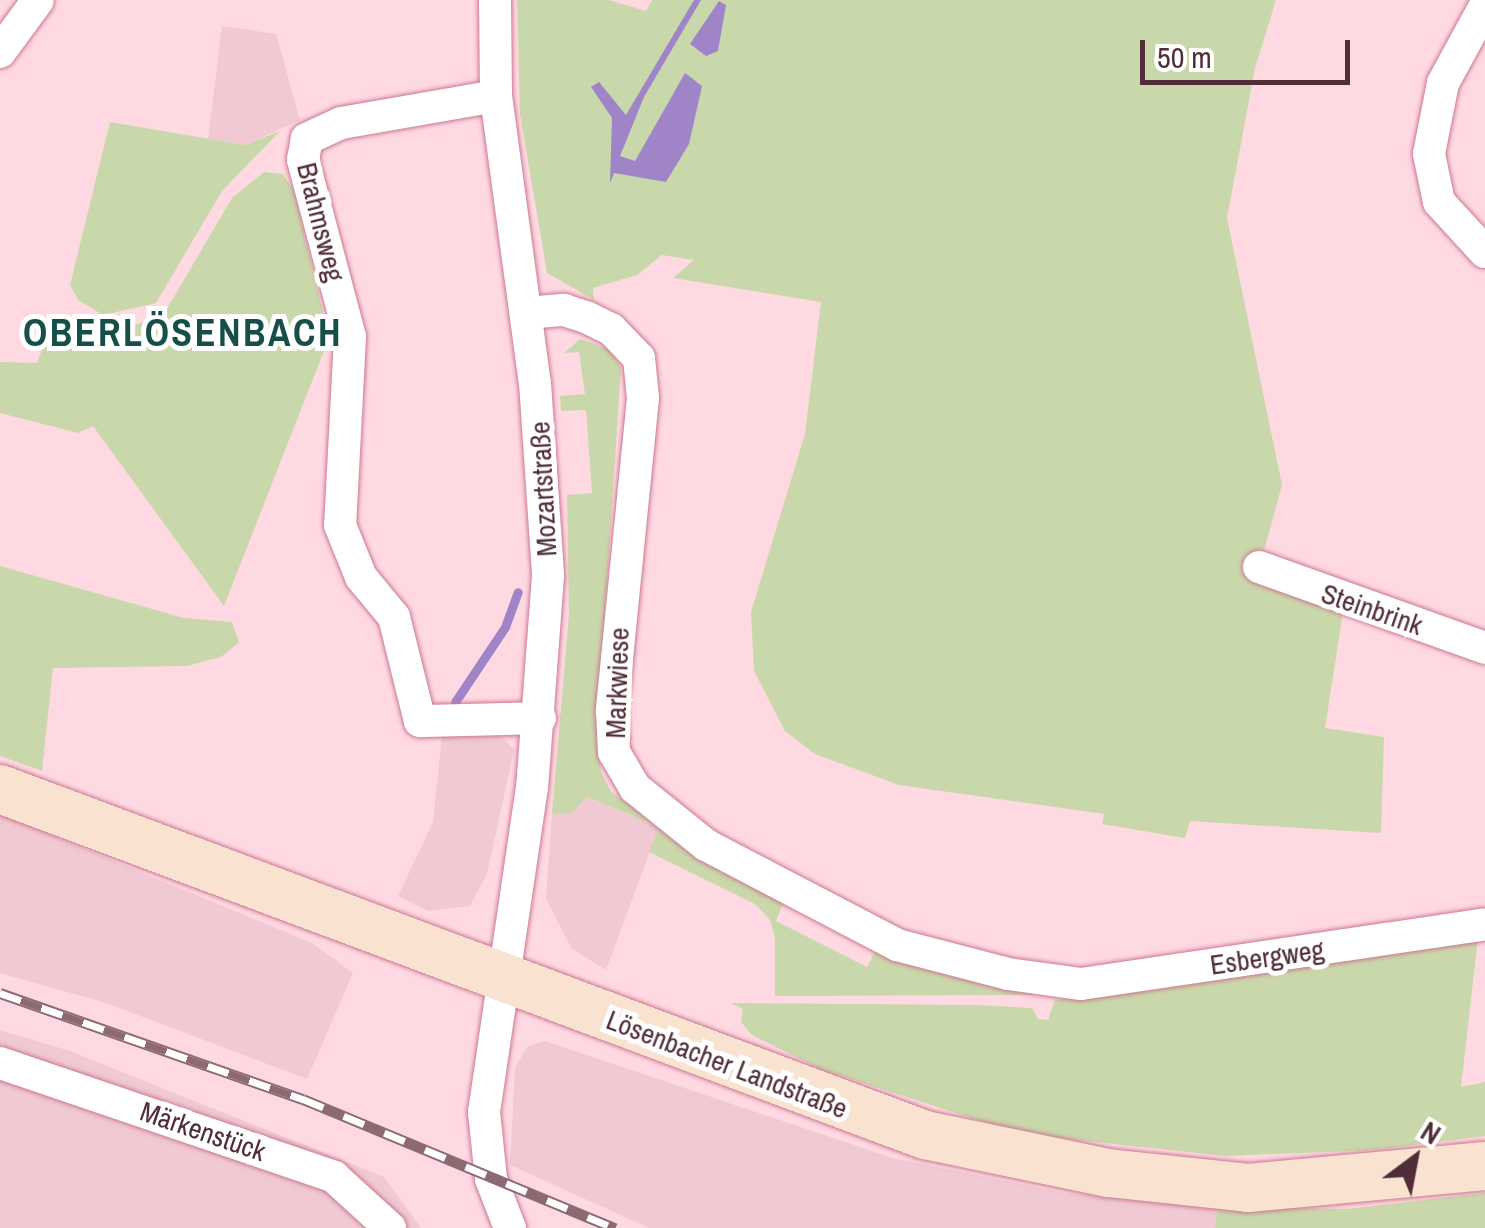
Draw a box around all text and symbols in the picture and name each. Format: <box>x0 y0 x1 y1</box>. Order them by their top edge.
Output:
scale bar <box>1145 20 1355 82</box>
text: 50 m <box>1157 37 1212 77</box>
street label: Brahmsweg <box>290 159 352 285</box>
district label: OBERLÖSENBACH <box>23 310 343 356</box>
street label: Mozartstraße <box>523 421 563 557</box>
street label: Steinbrink <box>1317 576 1427 642</box>
street label: Markwiese <box>598 627 636 739</box>
street label: Esbergweg <box>1208 932 1326 982</box>
street label: Lösenbacher Landstraße <box>602 1003 852 1125</box>
street label: Märkenstück <box>136 1094 270 1168</box>
north arrow <box>1365 1108 1465 1208</box>
text: N <box>1414 1112 1448 1153</box>

